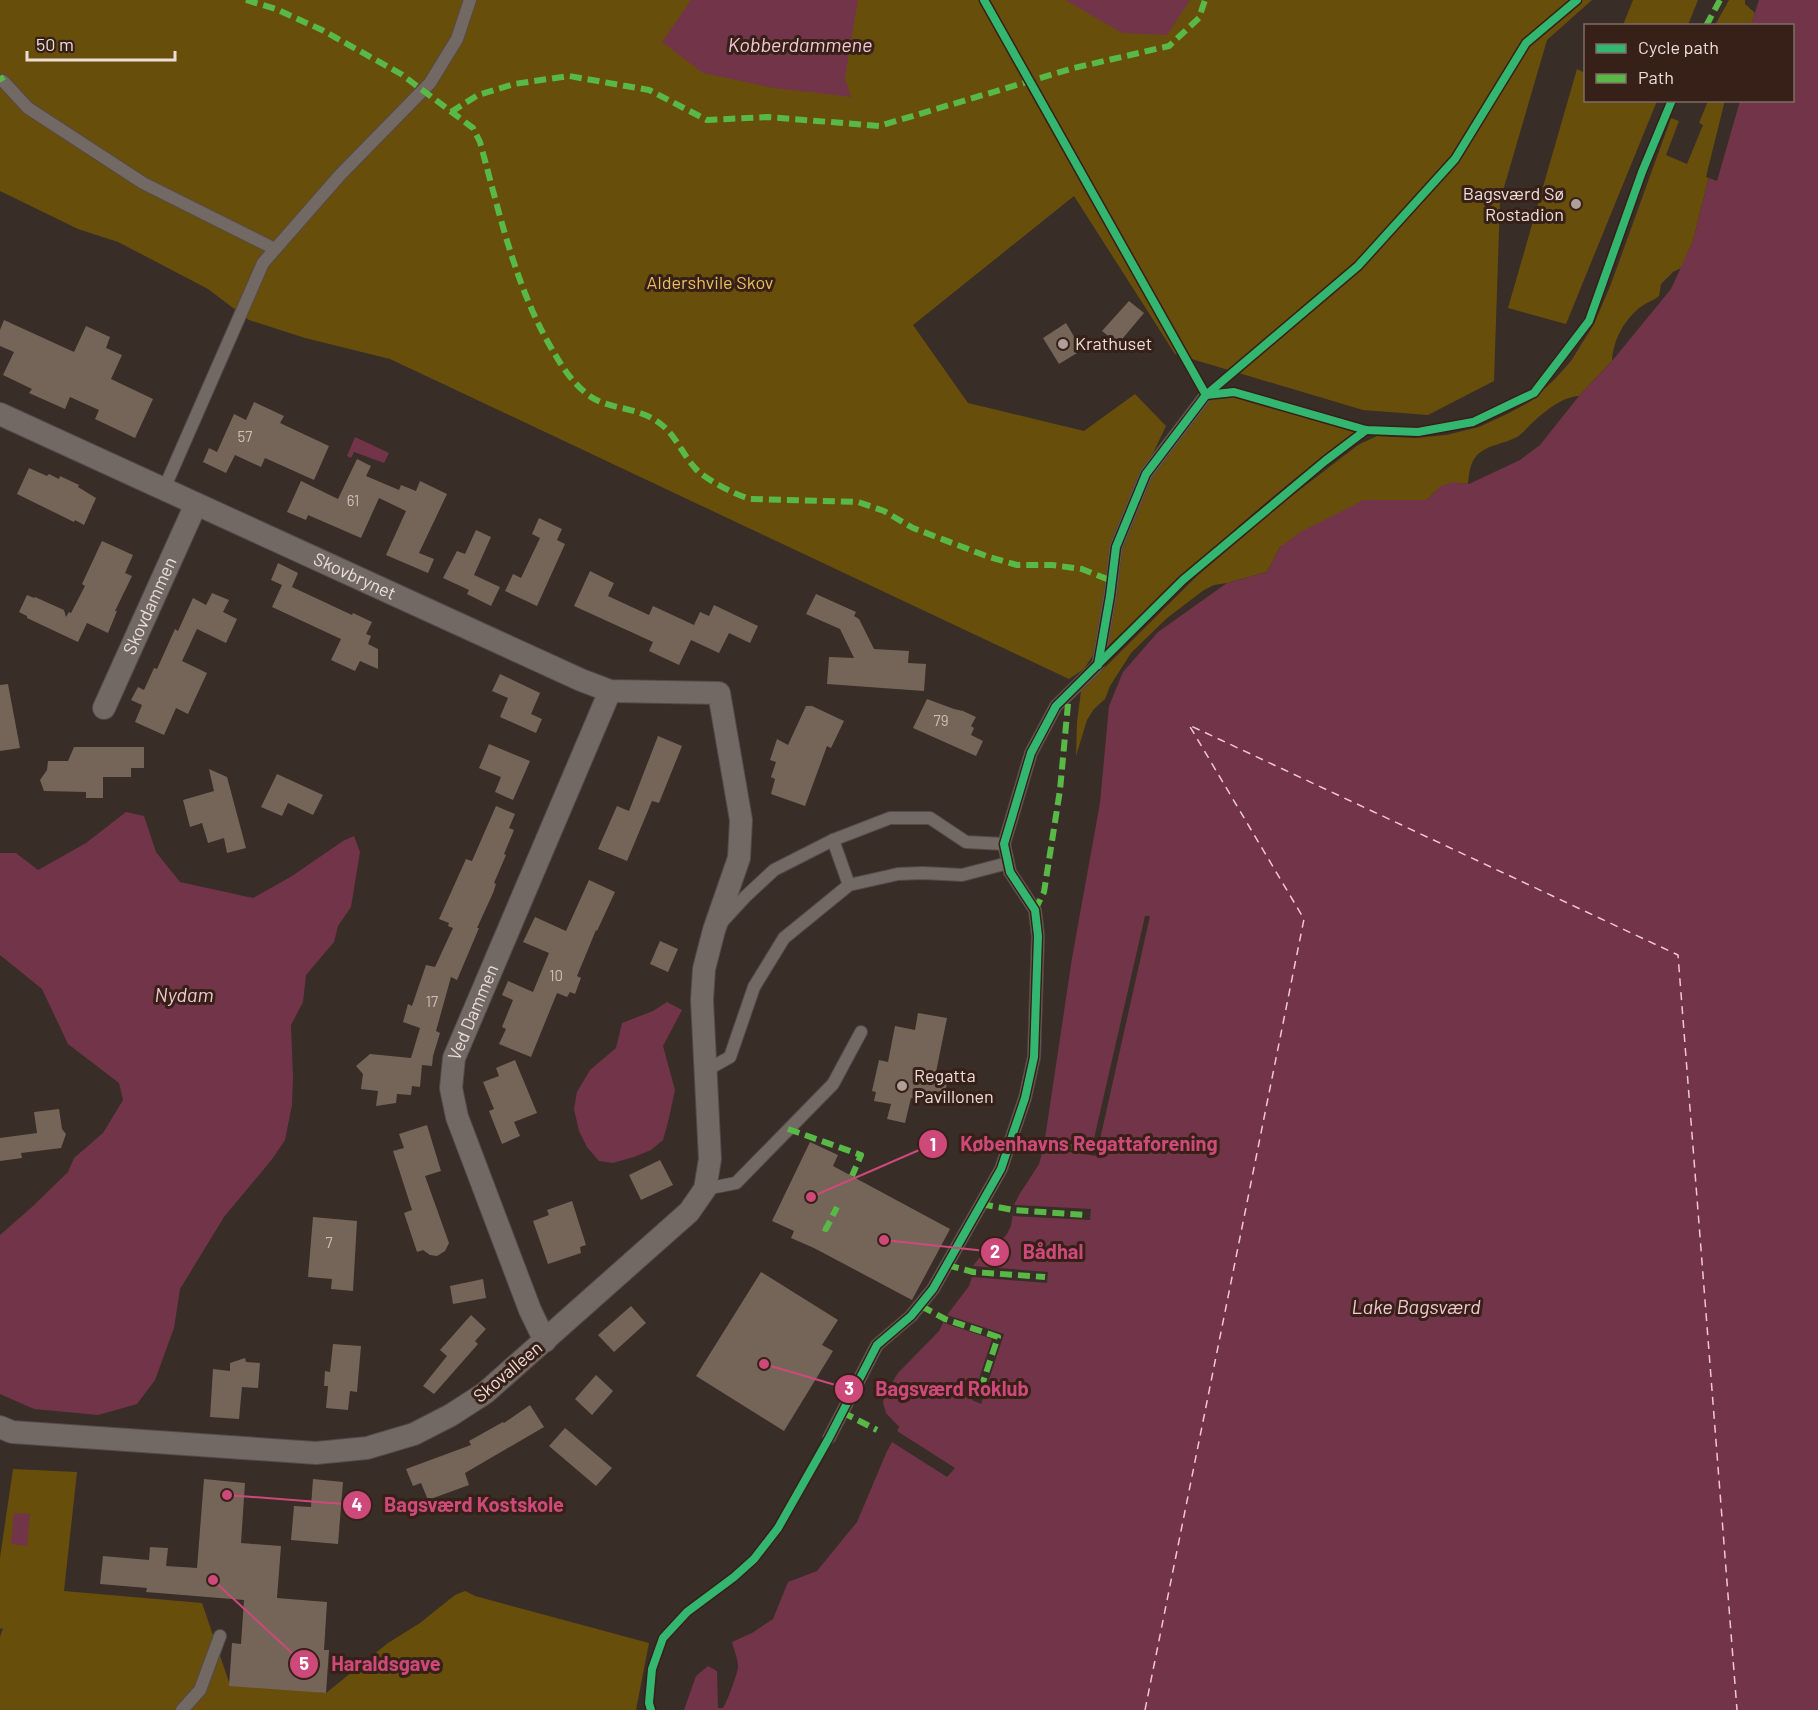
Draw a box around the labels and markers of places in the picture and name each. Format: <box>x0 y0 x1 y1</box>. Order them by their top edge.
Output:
place label: Bagsværd Sø Rostadion <box>1463 182 1564 225</box>
marker: Bagsværd Sø Rostadion <box>1569 197 1583 211</box>
place label: Krathuset <box>1075 332 1152 354</box>
marker: Krathuset <box>1056 337 1070 351</box>
place label: Regatta Pavillonen <box>914 1064 994 1107</box>
marker: Regatta Pavillonen <box>895 1079 909 1093</box>
callout: Københavns Regattaforening <box>918 1125 1229 1163</box>
callout: Bådhal <box>980 1233 1095 1271</box>
callout: Bagsværd Roklub <box>834 1370 1041 1408</box>
callout: Bagsværd Kostskole <box>342 1486 576 1524</box>
callout: Haraldsgave <box>289 1645 452 1683</box>

